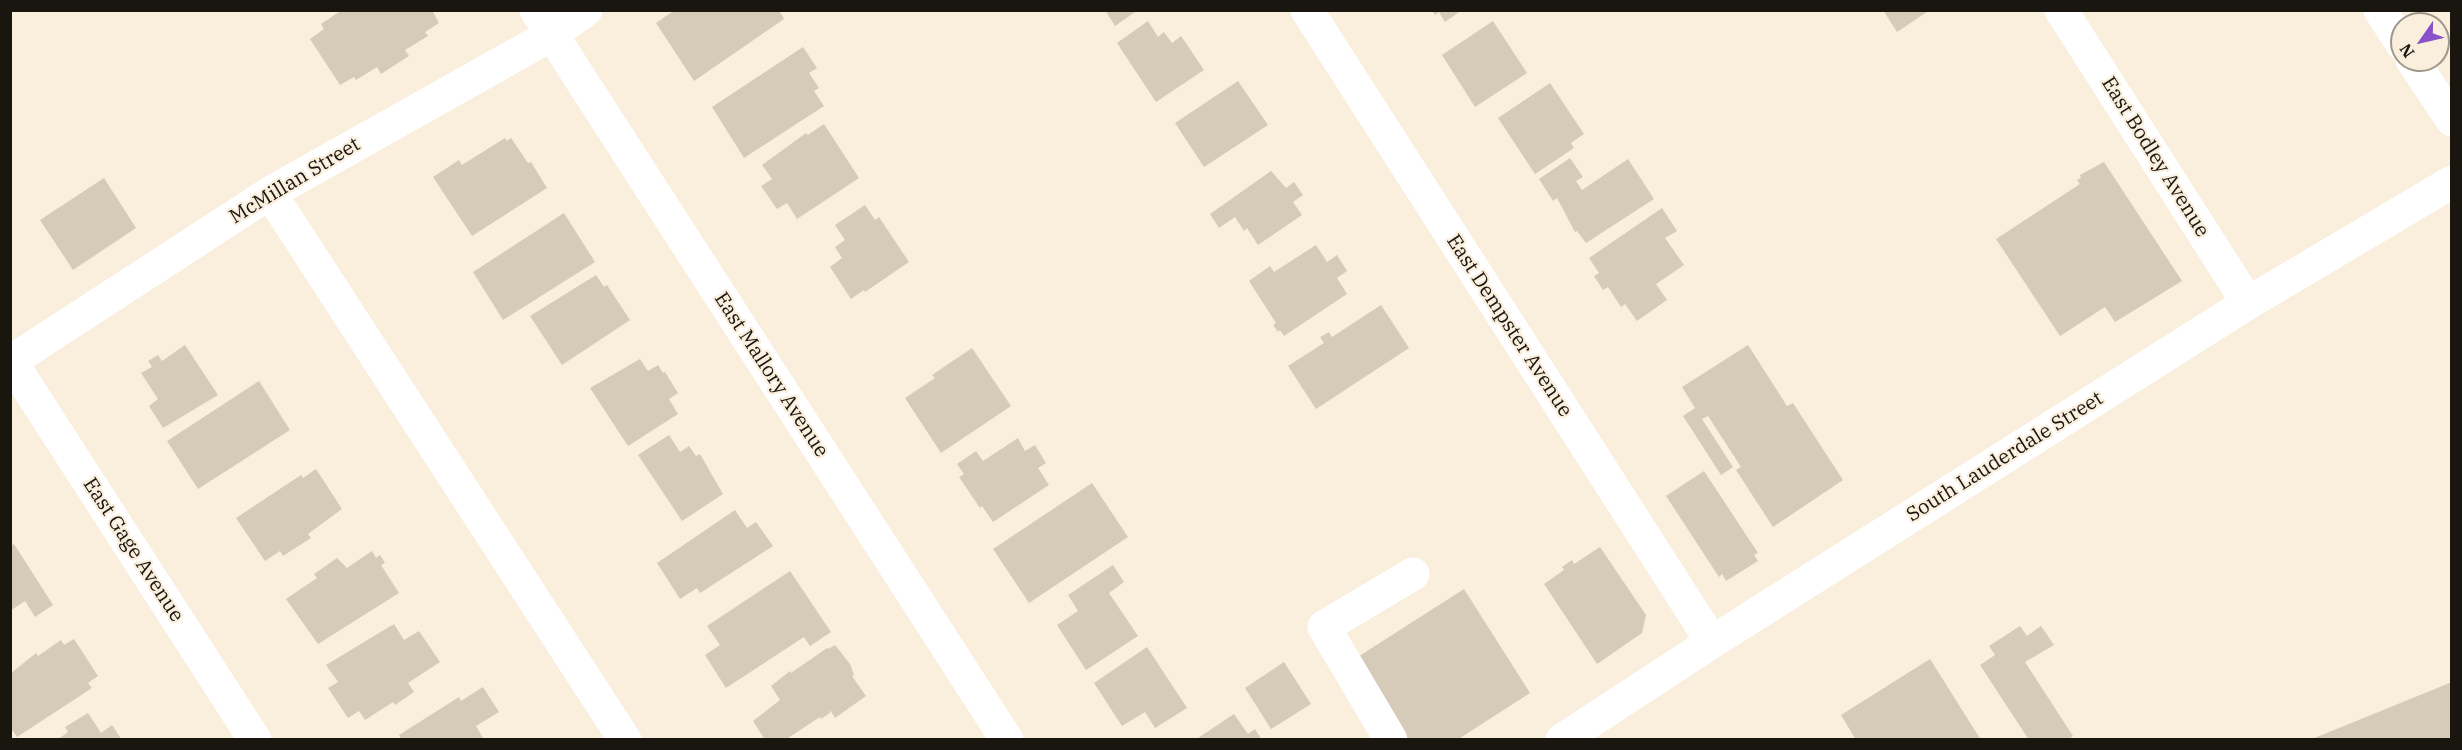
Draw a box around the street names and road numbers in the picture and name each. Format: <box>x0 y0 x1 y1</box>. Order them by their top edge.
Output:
street label: East Bodley Avenue <box>2096 72 2214 242</box>
street label: McMillan Street <box>225 133 365 229</box>
street label: East Dempster Avenue <box>1441 230 1577 422</box>
street label: East Mallory Avenue <box>709 288 833 462</box>
street label: South Lauderdale Street <box>1902 387 2108 527</box>
street label: East Gage Avenue <box>77 473 189 627</box>

